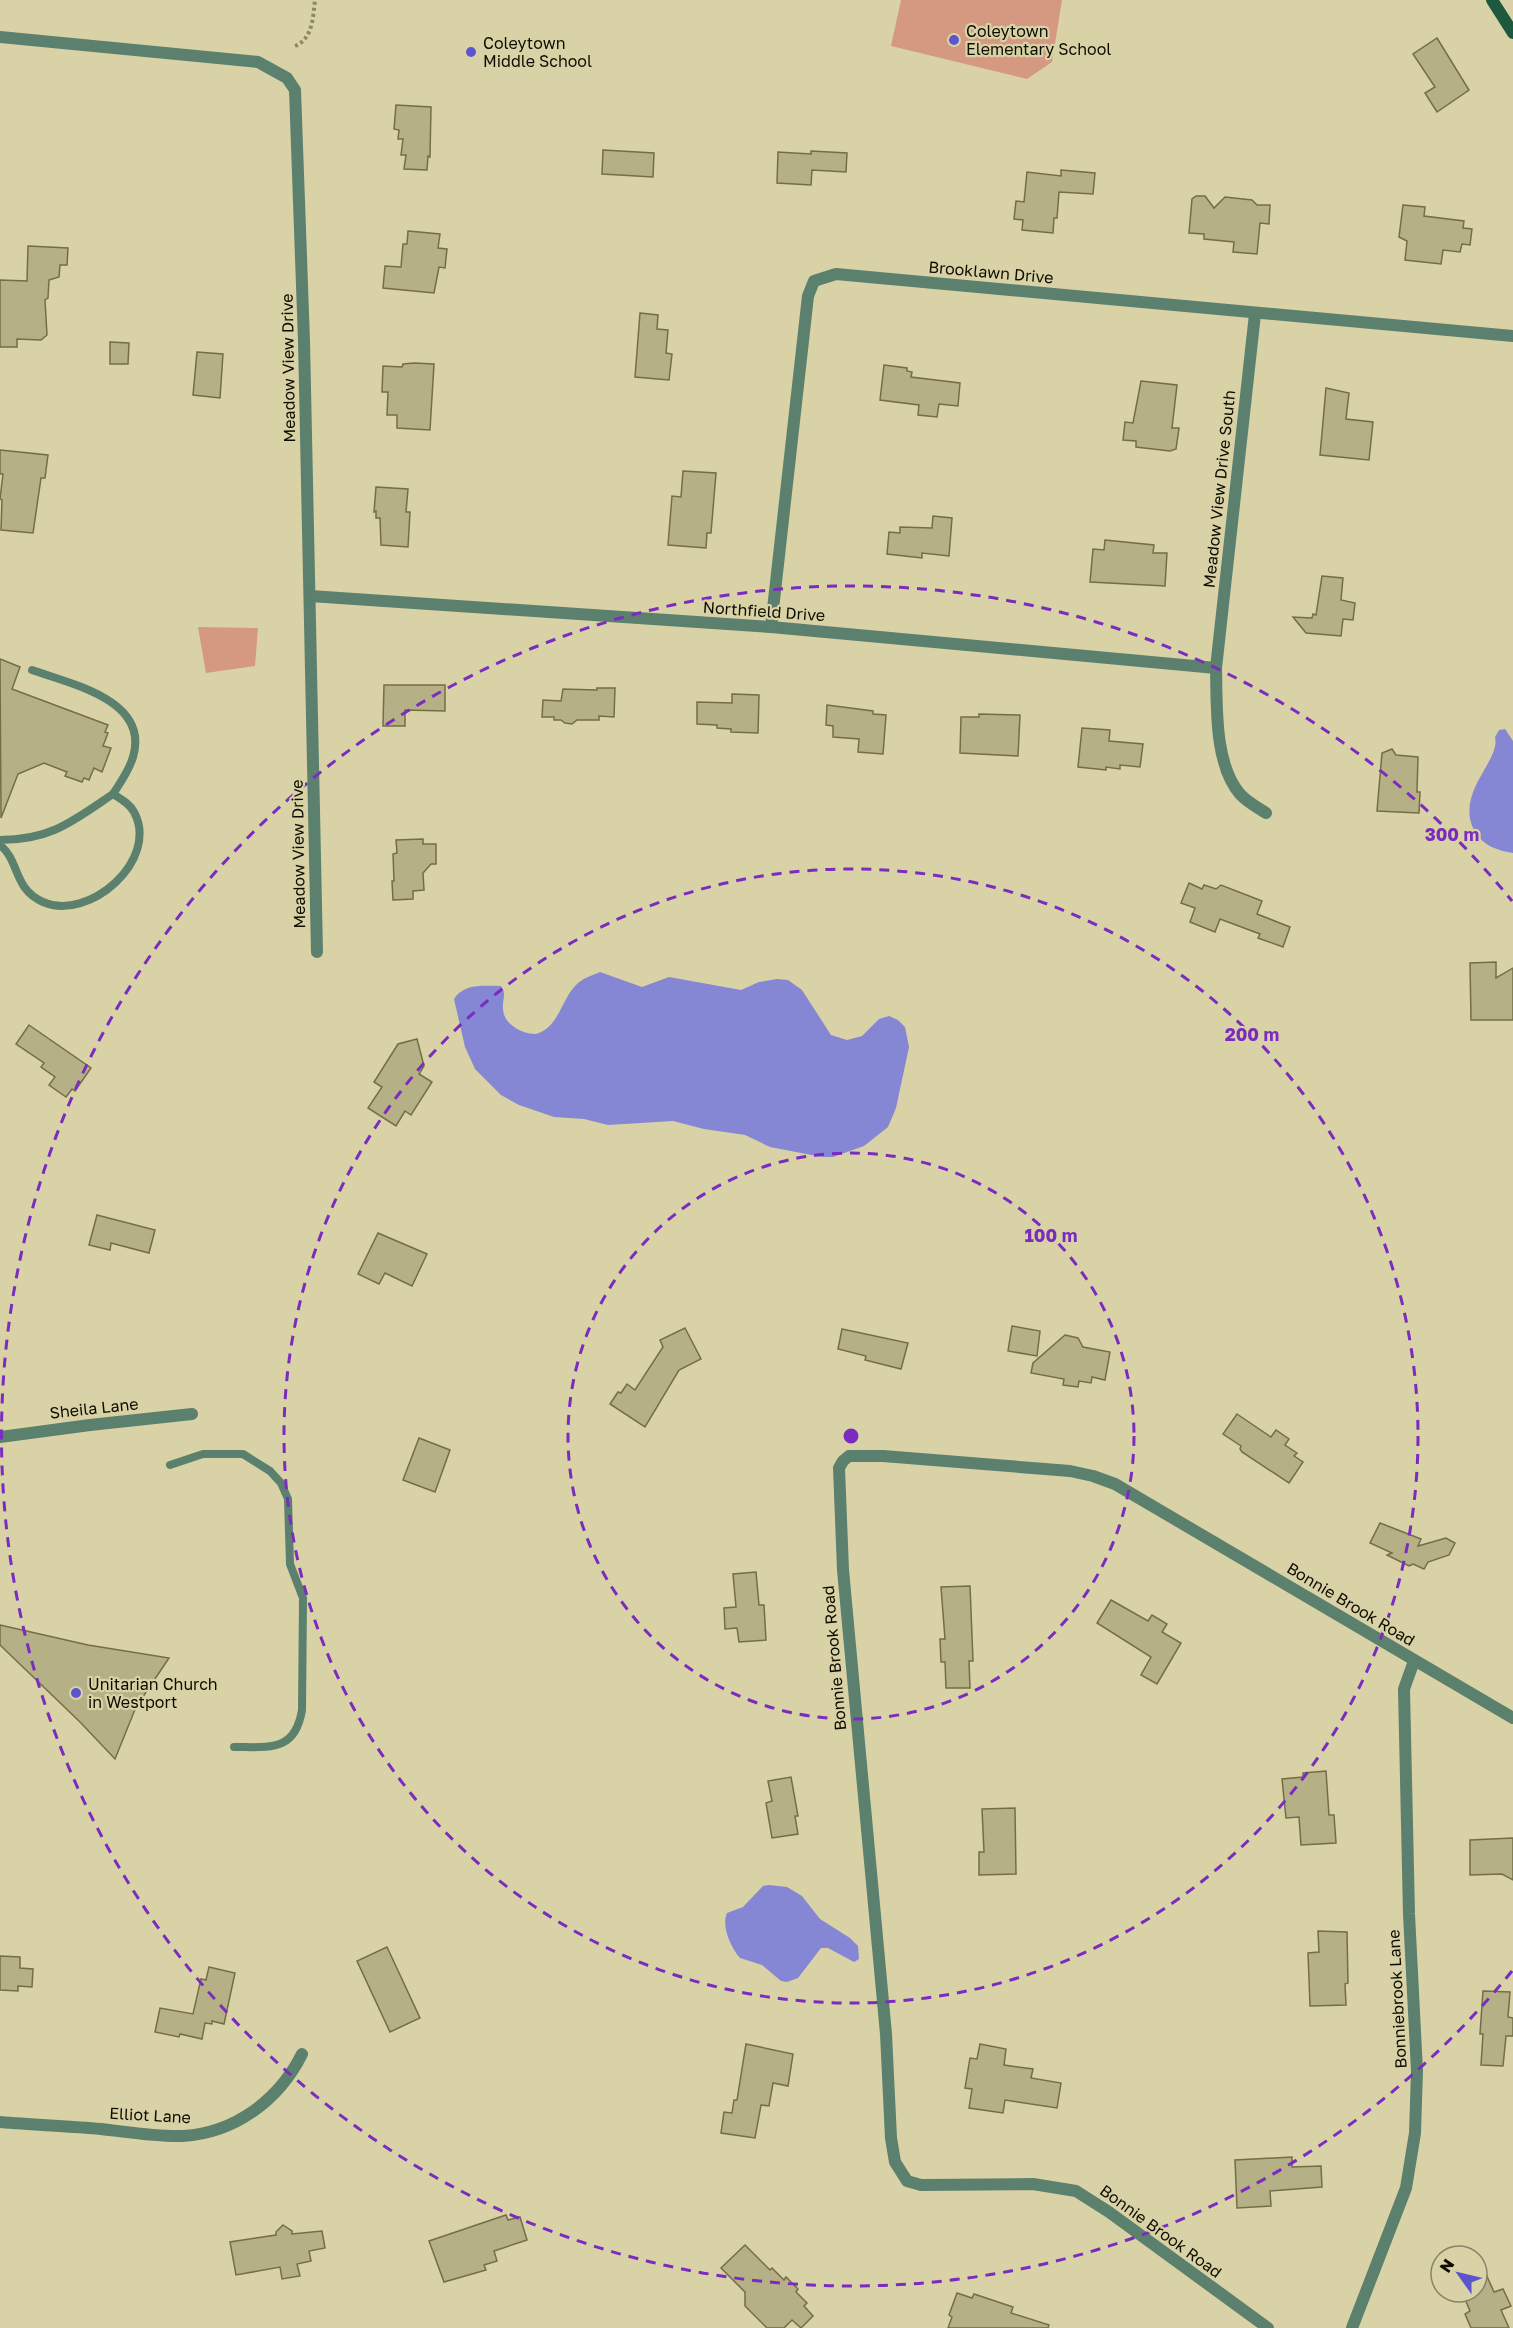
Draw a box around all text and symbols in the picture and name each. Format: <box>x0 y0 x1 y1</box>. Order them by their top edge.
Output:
place label: Coleytown Elementary School <box>966 21 1111 59</box>
place label: Coleytown Middle School <box>483 33 592 71</box>
marker: Coleytown Elementary School <box>947 33 961 47</box>
marker: Coleytown Middle School <box>464 45 478 59</box>
street label: Brooklawn Drive <box>928 257 1054 287</box>
street label: Meadow View Drive <box>277 293 299 443</box>
street label: Meadow View Drive South <box>1199 389 1239 589</box>
street label: Northfield Drive <box>702 597 826 625</box>
street label: Meadow View Drive <box>287 779 309 929</box>
text: 300 m <box>1425 823 1479 845</box>
text: 200 m <box>1225 1023 1279 1045</box>
text: 100 m <box>1025 1224 1077 1246</box>
street label: Sheila Lane <box>49 1393 139 1423</box>
centre of rings <box>841 1426 861 1446</box>
street label: Bonnie Brook Road <box>1283 1558 1419 1650</box>
street label: Bonnie Brook Road <box>818 1584 850 1732</box>
place label: Unitarian Church in Westport <box>88 1674 218 1712</box>
marker: Unitarian Church in Westport <box>69 1686 83 1700</box>
street label: Bonniebrook Lane <box>1383 1929 1411 2069</box>
street label: Elliot Lane <box>109 2103 191 2127</box>
street label: Bonnie Brook Road <box>1096 2180 1226 2282</box>
north arrow <box>1429 2244 1489 2304</box>
text: N <box>1435 2255 1458 2276</box>

